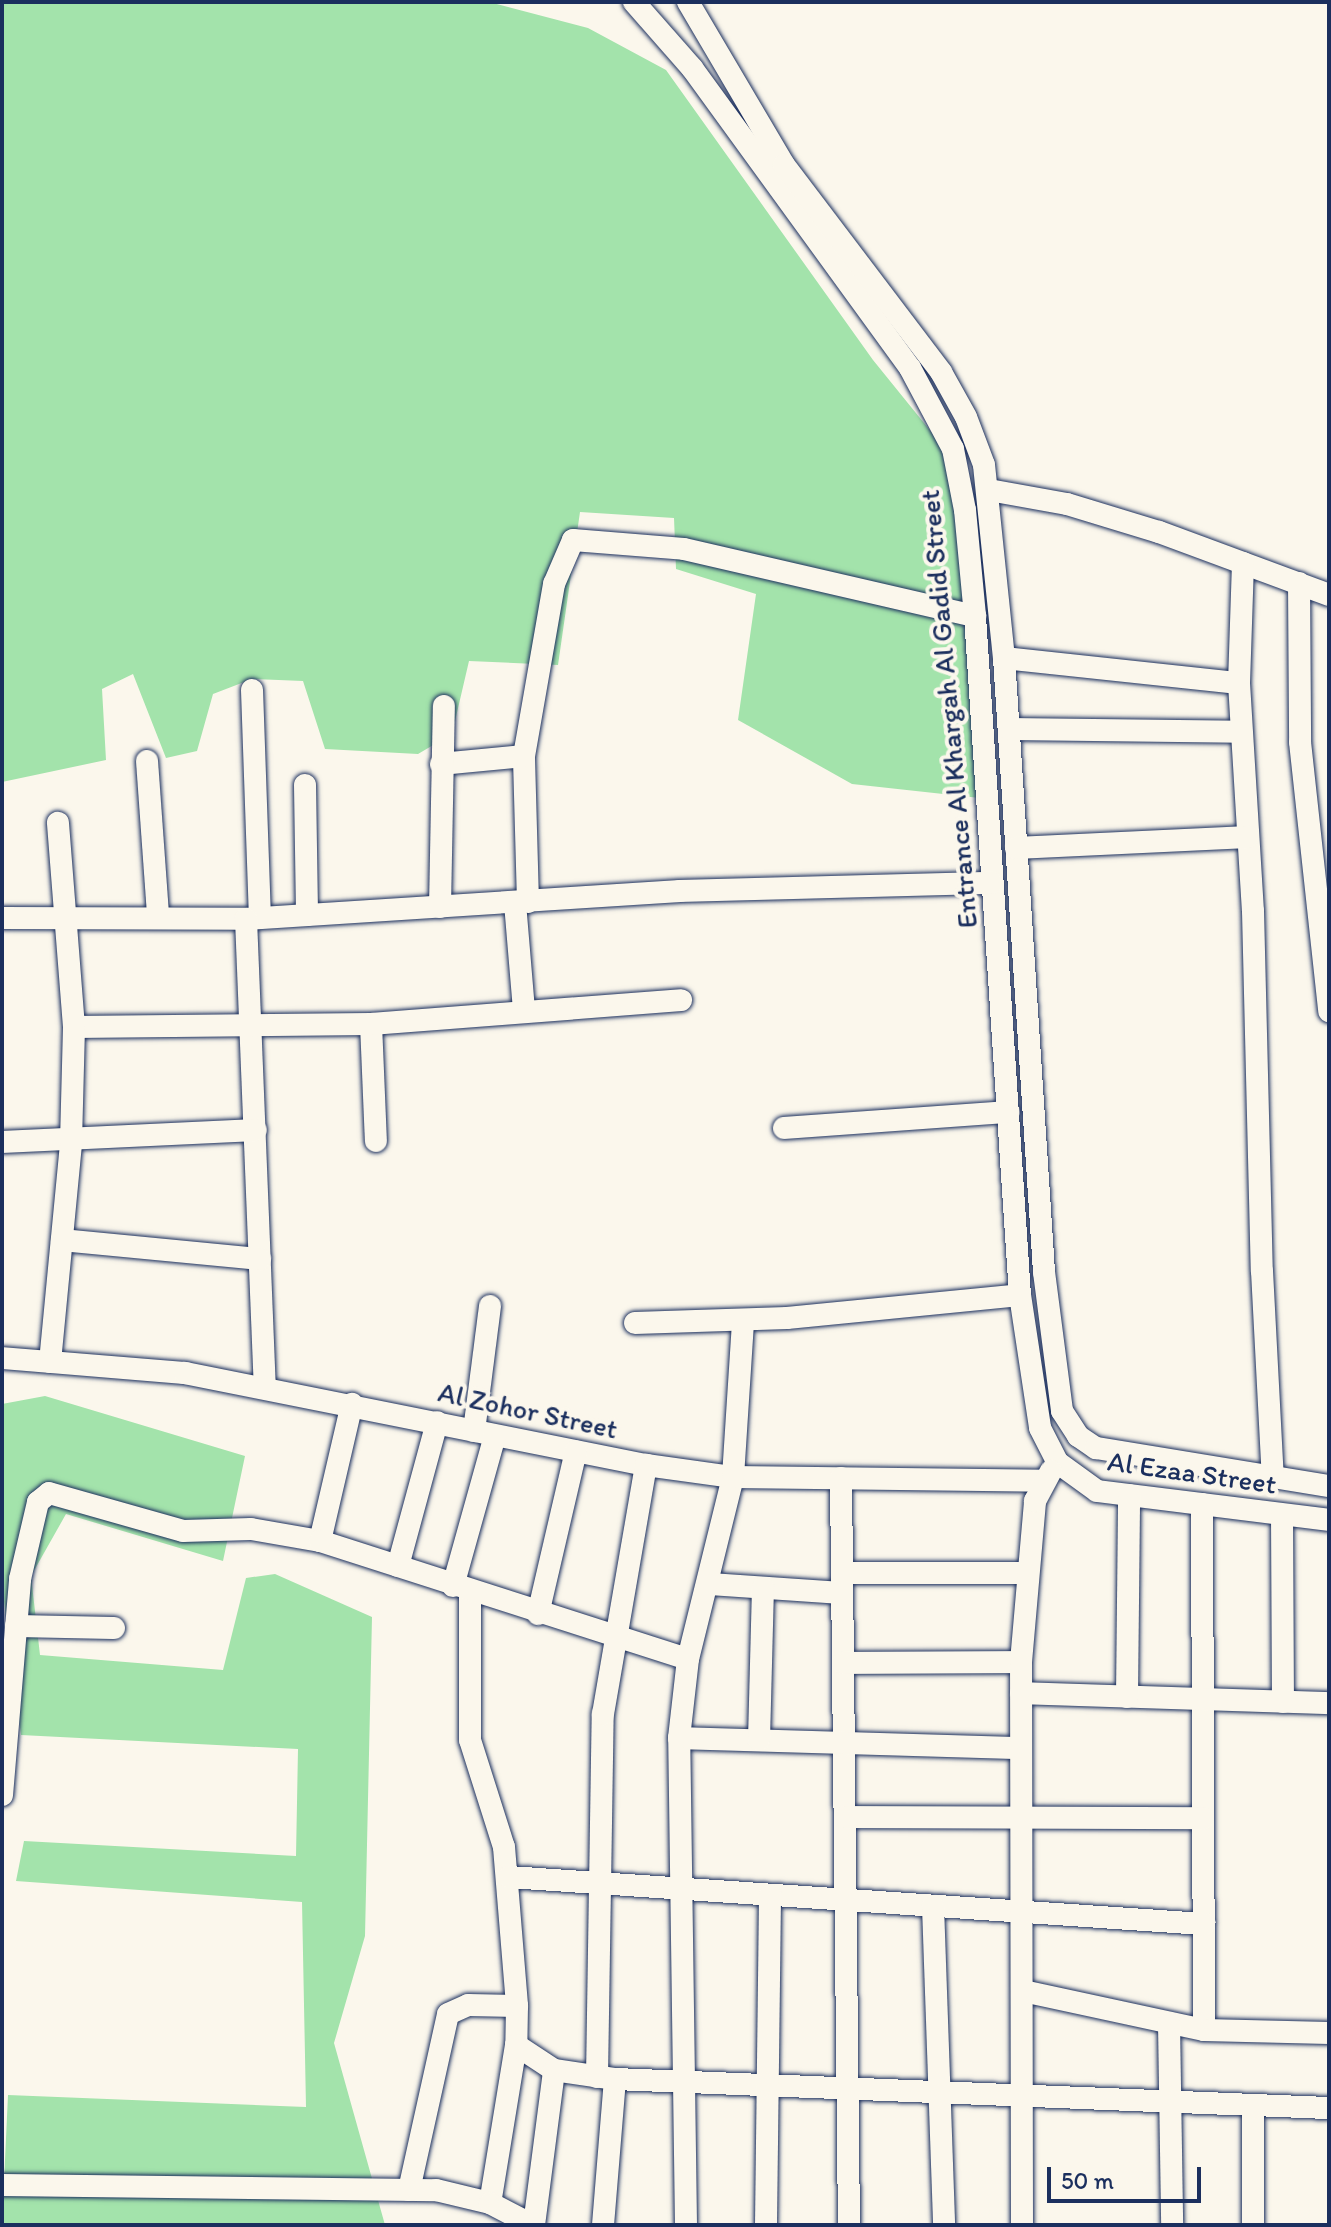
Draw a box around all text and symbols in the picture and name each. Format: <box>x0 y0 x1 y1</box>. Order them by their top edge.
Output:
street label: Entrance Al Khargah Al Gadid Street <box>912 489 984 929</box>
street label: Al Zohor Street <box>435 1375 621 1445</box>
street label: Al Ezaa Street <box>1106 1444 1278 1500</box>
scale bar <box>1051 2151 1205 2201</box>
text: 50 m <box>1061 2166 1114 2195</box>

